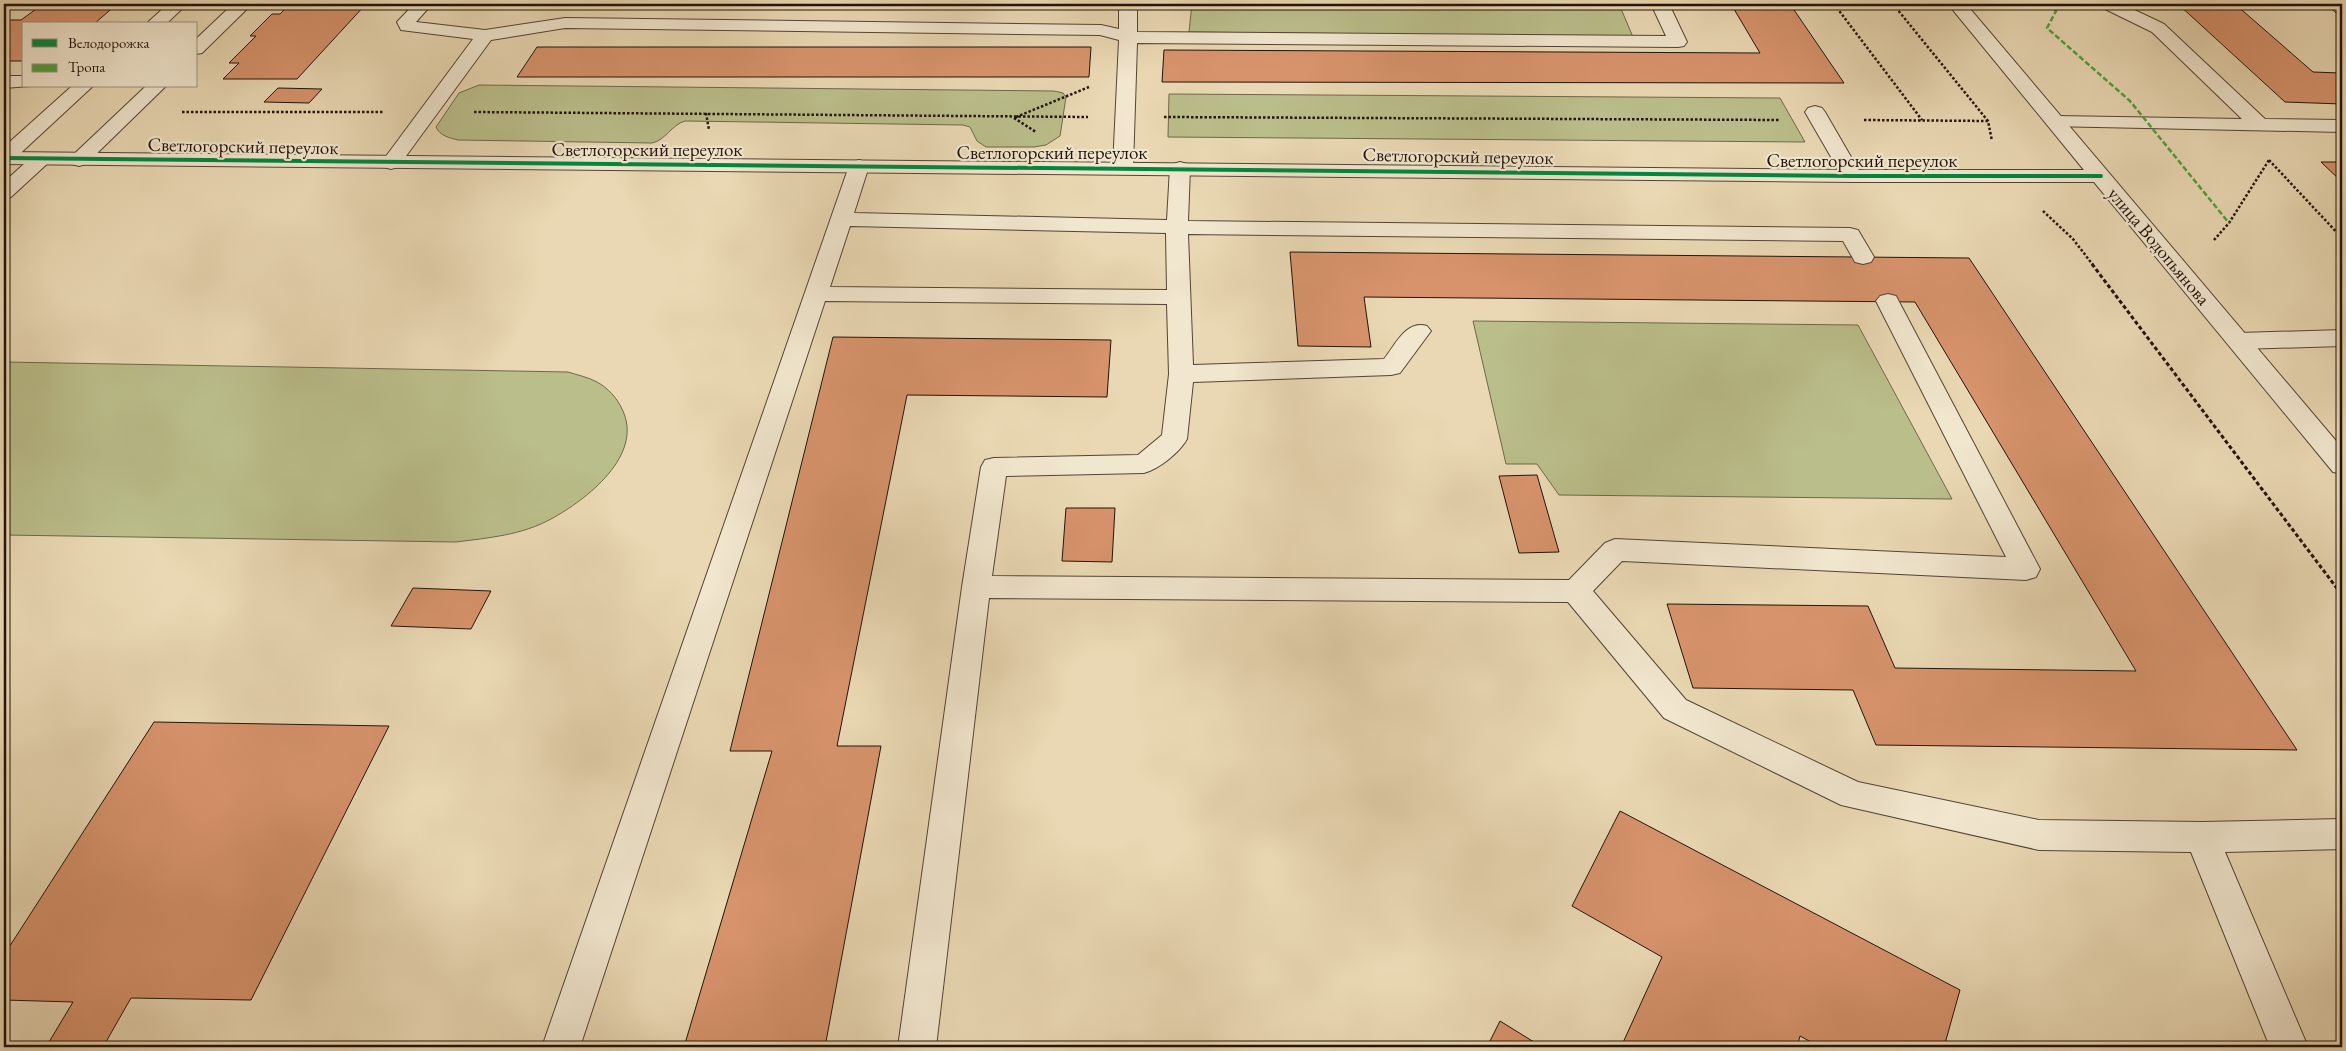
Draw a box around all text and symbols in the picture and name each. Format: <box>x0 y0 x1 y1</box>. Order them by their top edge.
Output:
legend <box>22 22 198 88</box>
text: Велодорожка <box>68 33 149 52</box>
text: Тропа <box>68 57 105 76</box>
street label: Светлогорский переулок <box>147 132 339 160</box>
street label: Светлогорский переулок <box>552 137 742 162</box>
street label: Светлогорский переулок <box>957 140 1147 165</box>
street label: Светлогорский переулок <box>1362 142 1554 170</box>
street label: Светлогорский переулок <box>1767 148 1957 173</box>
street label: улица Водопьянова <box>2102 182 2216 311</box>

